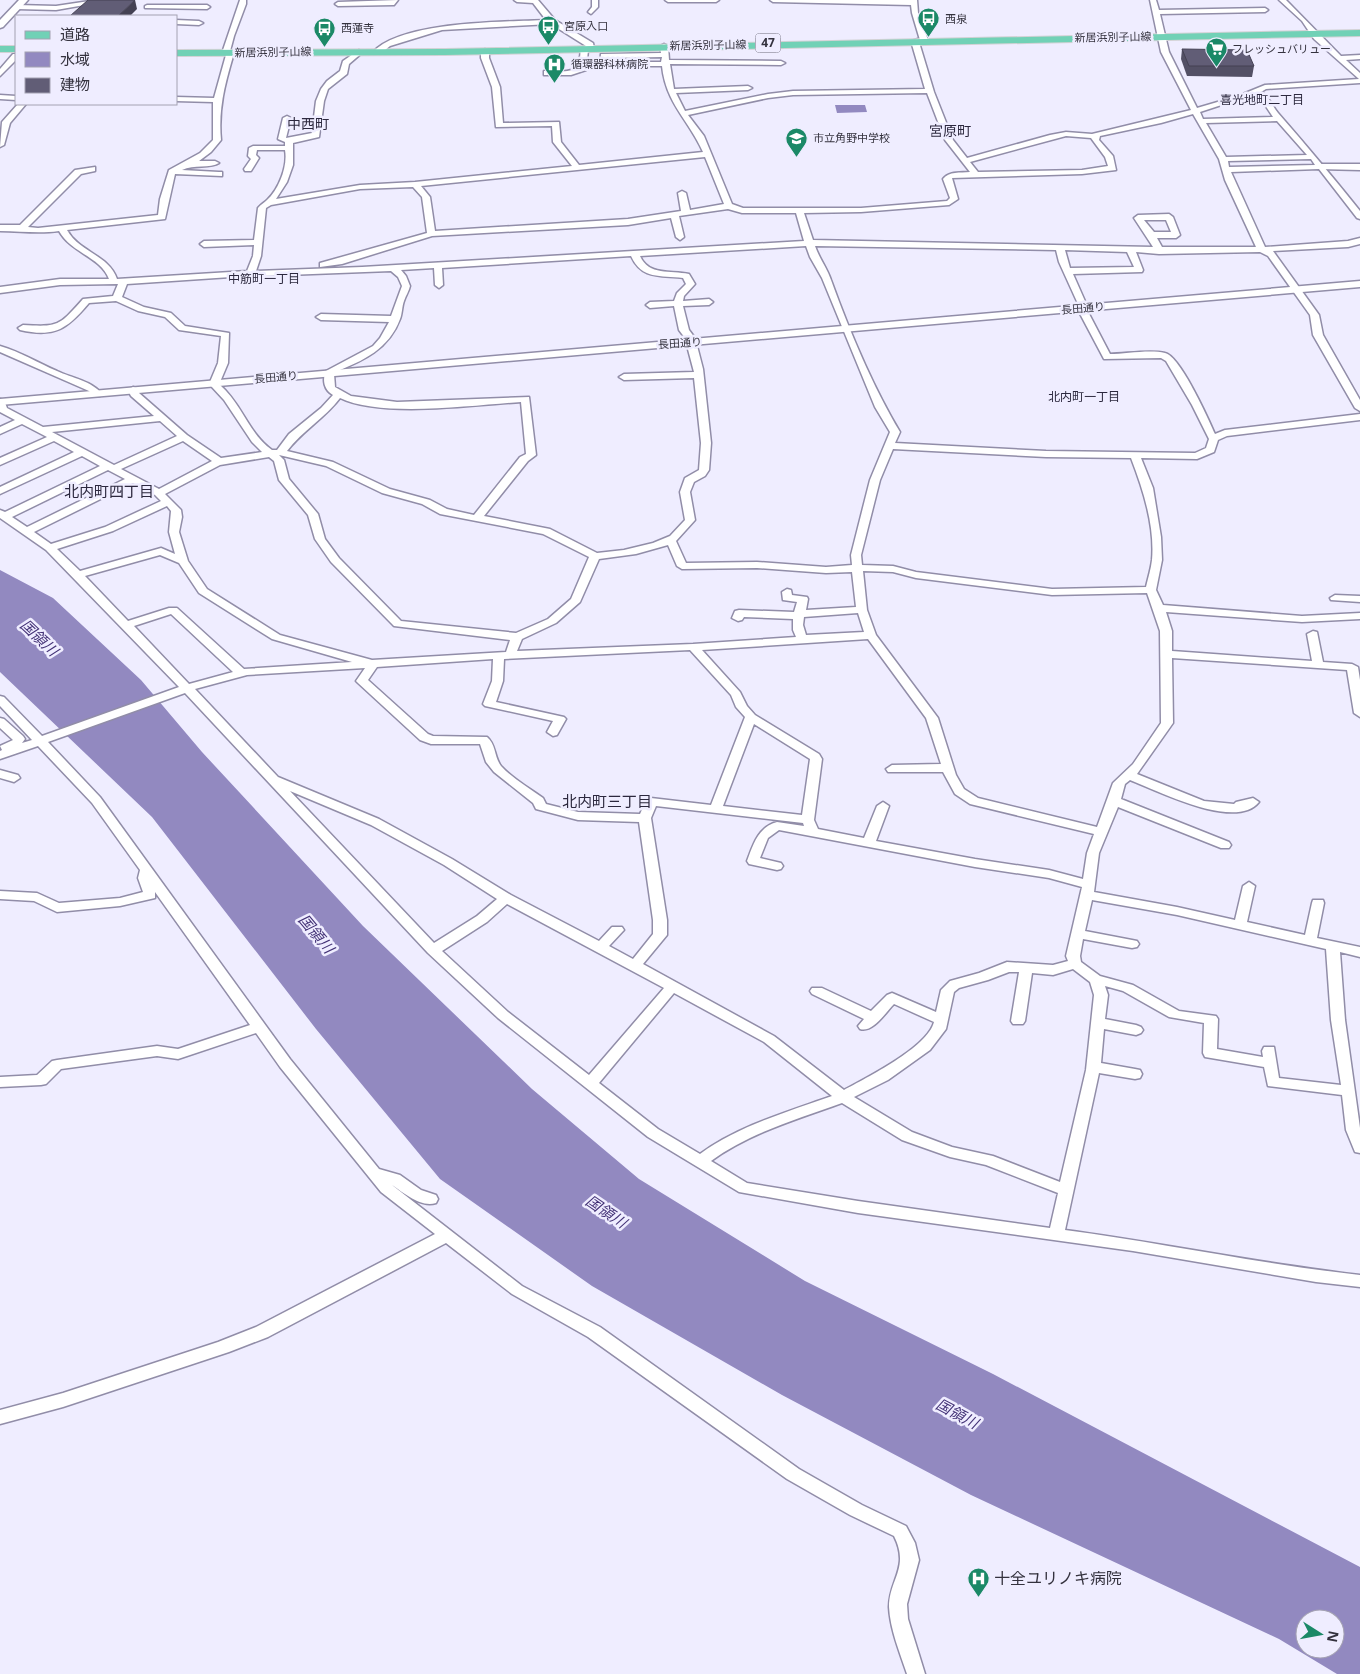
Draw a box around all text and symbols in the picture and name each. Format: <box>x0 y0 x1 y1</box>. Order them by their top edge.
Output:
bus stop icon: 西泉 <box>917 7 941 38</box>
place label: 西泉 <box>945 11 968 26</box>
bus stop icon: 宮原入口 <box>536 14 560 45</box>
legend <box>15 15 178 105</box>
bus stop icon: 西蓮寺 <box>313 16 337 47</box>
place label: 宮原入口 <box>564 18 608 33</box>
place label: 西蓮寺 <box>341 20 374 35</box>
text: 道路 <box>60 24 90 44</box>
street label: 新居浜別子山線 <box>1074 28 1152 45</box>
road number: 47 <box>756 34 780 52</box>
street label: 新居浜別子山線 <box>669 36 747 53</box>
supermarket icon: フレッシュバリュー <box>1204 37 1228 68</box>
place label: フレッシュバリュー <box>1232 41 1331 56</box>
street label: 新居浜別子山線 <box>234 43 312 60</box>
text: 水域 <box>60 49 90 69</box>
hospital icon: 循環器科林病院 <box>543 52 567 83</box>
place label: 循環器科林病院 <box>571 56 648 71</box>
text: 建物 <box>60 74 90 94</box>
district label: 喜光地町二丁目 <box>1220 91 1304 108</box>
district label: 中西町 <box>287 114 329 133</box>
district label: 宮原町 <box>929 121 971 140</box>
school or university icon: 市立角野中学校 <box>785 126 809 157</box>
place label: 市立角野中学校 <box>813 130 890 145</box>
district label: 中筋町一丁目 <box>228 270 300 287</box>
street label: 長田通り <box>1060 298 1106 317</box>
street label: 長田通り <box>657 333 702 352</box>
street label: 長田通り <box>253 367 299 386</box>
district label: 北内町一丁目 <box>1048 388 1120 405</box>
district label: 北内町四丁目 <box>64 481 154 501</box>
water label: 国領川 <box>16 615 64 661</box>
district label: 北内町三丁目 <box>562 791 652 811</box>
water label: 国領川 <box>295 910 340 959</box>
water label: 国領川 <box>582 1190 632 1233</box>
water label: 国領川 <box>933 1394 984 1433</box>
hospital icon: 十全ユリノキ病院 <box>966 1566 990 1597</box>
place label: 十全ユリノキ病院 <box>994 1567 1122 1589</box>
north arrow <box>1295 1609 1345 1659</box>
text: N <box>1323 1629 1344 1644</box>

